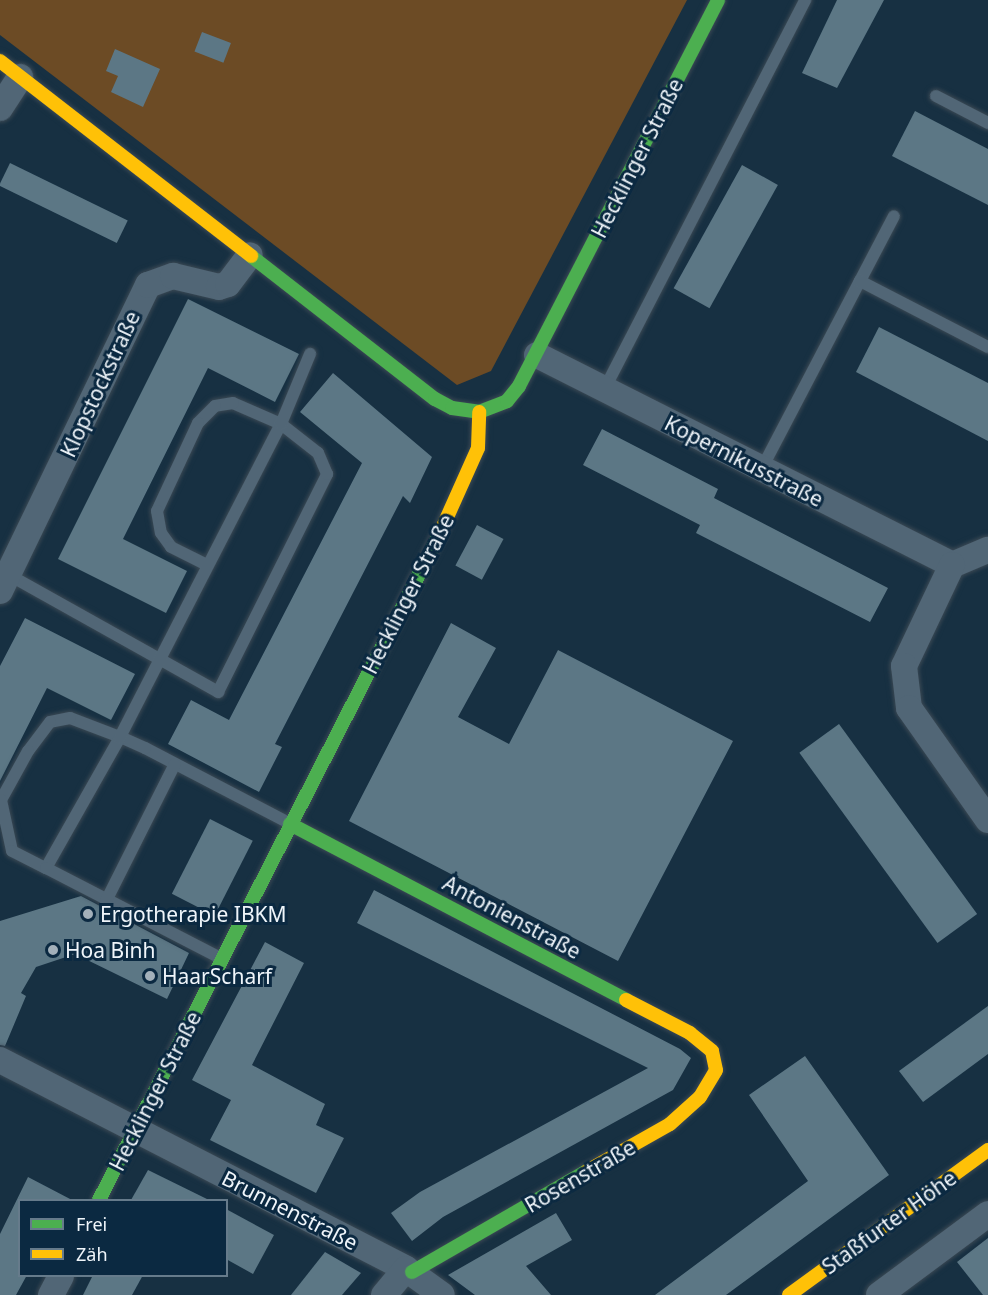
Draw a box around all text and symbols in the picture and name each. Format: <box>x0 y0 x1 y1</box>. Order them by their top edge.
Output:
street label: Hecklinger Straße <box>586 74 688 242</box>
street label: Klopstockstraße <box>55 307 145 461</box>
street label: Kopernikusstraße <box>661 410 827 512</box>
street label: Hecklinger Straße <box>357 510 459 678</box>
street label: Antonienstraße <box>439 870 585 964</box>
place label: Ergotherapie IBKM <box>100 901 287 927</box>
marker: Ergotherapie IBKM <box>81 907 95 921</box>
place label: Hoa Binh <box>65 937 156 963</box>
marker: Hoa Binh <box>46 943 60 957</box>
place label: HaarScharf <box>162 963 272 989</box>
marker: HaarScharf <box>143 969 157 983</box>
street label: Hecklinger Straße <box>104 1007 206 1175</box>
street label: Rosenstraße <box>520 1134 640 1218</box>
street label: Brunnenstraße <box>218 1165 362 1255</box>
street label: Staßfurter Höhe <box>817 1165 961 1279</box>
legend <box>18 1199 228 1277</box>
text: Frei <box>76 1212 107 1236</box>
text: Zäh <box>76 1242 108 1266</box>

